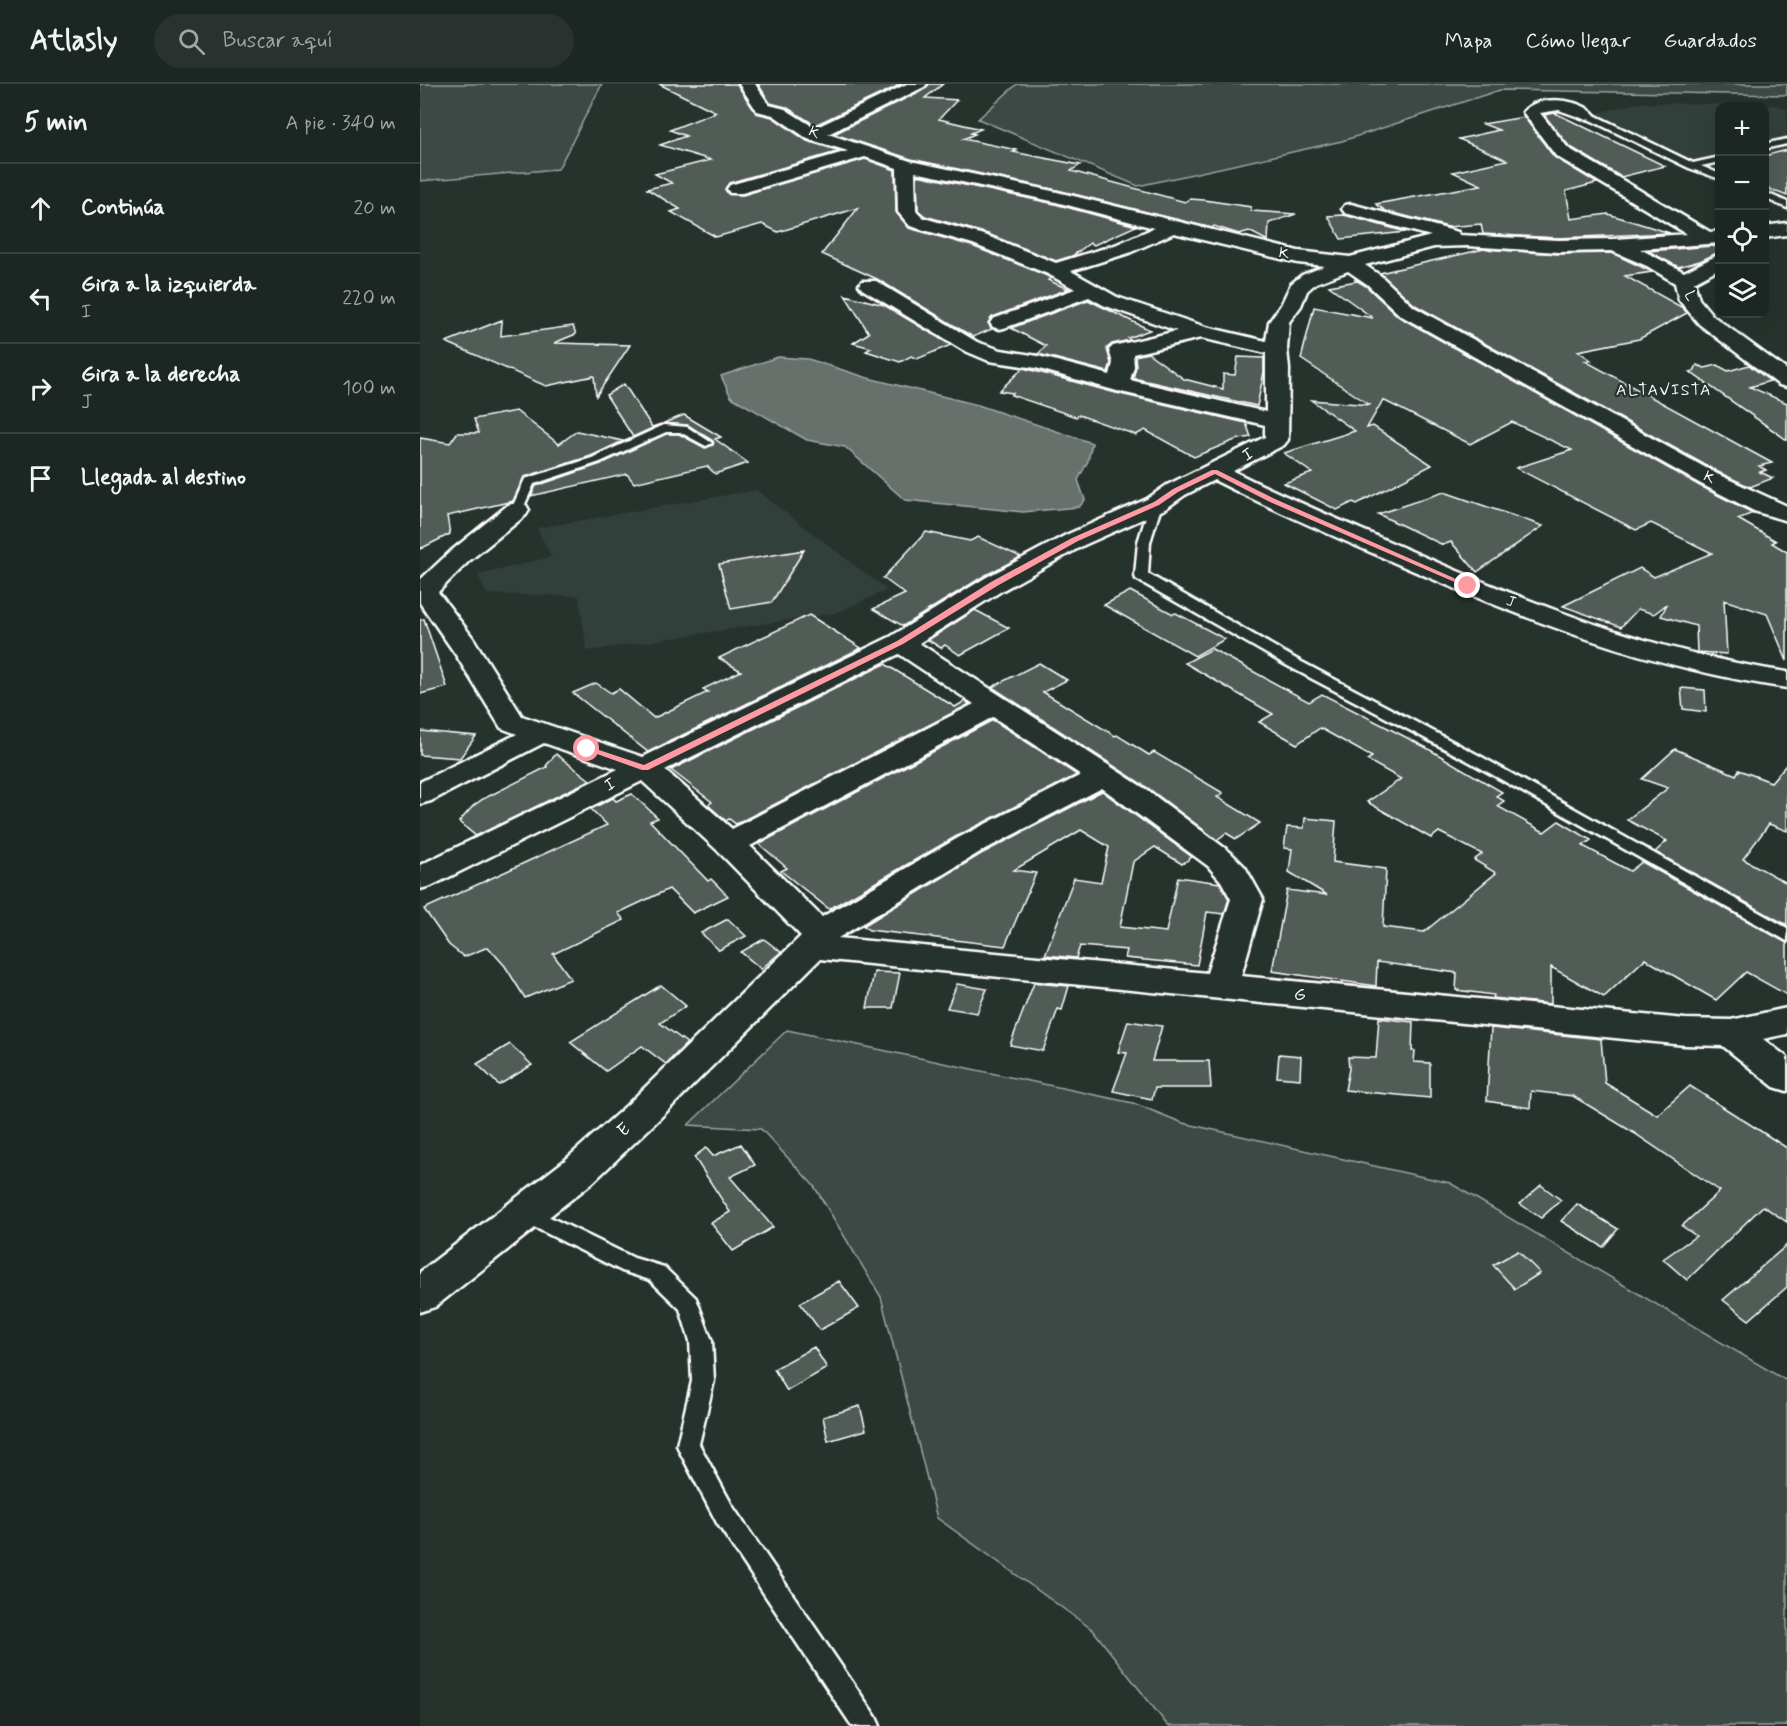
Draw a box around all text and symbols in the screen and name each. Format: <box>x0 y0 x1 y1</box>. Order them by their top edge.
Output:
search box <box>154 14 574 68</box>
text: Atlasly <box>30 23 118 60</box>
icon: search <box>175 25 208 58</box>
text: Buscar aquí <box>223 27 333 55</box>
text: Mapa <box>1445 27 1493 55</box>
text: Cómo llegar <box>1526 27 1631 55</box>
text: Guardados <box>1664 27 1757 55</box>
map controls <box>1715 102 1769 318</box>
button: + <box>1715 102 1769 156</box>
text: 5 min <box>24 106 88 140</box>
text: A pie · 340 m <box>285 110 396 137</box>
street label: K <box>805 122 824 145</box>
button: − <box>1715 156 1769 210</box>
icon: ahead <box>24 192 57 225</box>
text: Continúa <box>81 194 165 222</box>
text: 20 m <box>353 195 396 222</box>
button: locate <box>1715 210 1769 264</box>
street label: K <box>1277 243 1292 265</box>
button: layers <box>1715 264 1769 318</box>
text: Gira a la izquierda <box>81 271 256 299</box>
icon: left <box>24 282 57 315</box>
text: 220 m <box>342 285 396 312</box>
street label: L <box>1679 288 1701 305</box>
text: I <box>81 299 92 326</box>
text: Gira a la derecha <box>81 361 241 389</box>
icon: right <box>24 372 57 405</box>
text: 100 m <box>342 375 396 402</box>
district label: ALTAVISTA <box>1616 380 1712 401</box>
text: J <box>81 389 93 416</box>
street label: I <box>1238 442 1258 468</box>
icon: arrive <box>24 462 57 495</box>
text: Llegada al destino <box>81 464 246 492</box>
street label: K <box>1700 467 1719 490</box>
route end <box>1454 572 1480 598</box>
street label: J <box>1503 591 1519 613</box>
route start <box>573 735 599 761</box>
street label: I <box>600 772 620 798</box>
street label: G <box>1293 982 1307 1008</box>
street label: E <box>612 1118 636 1142</box>

